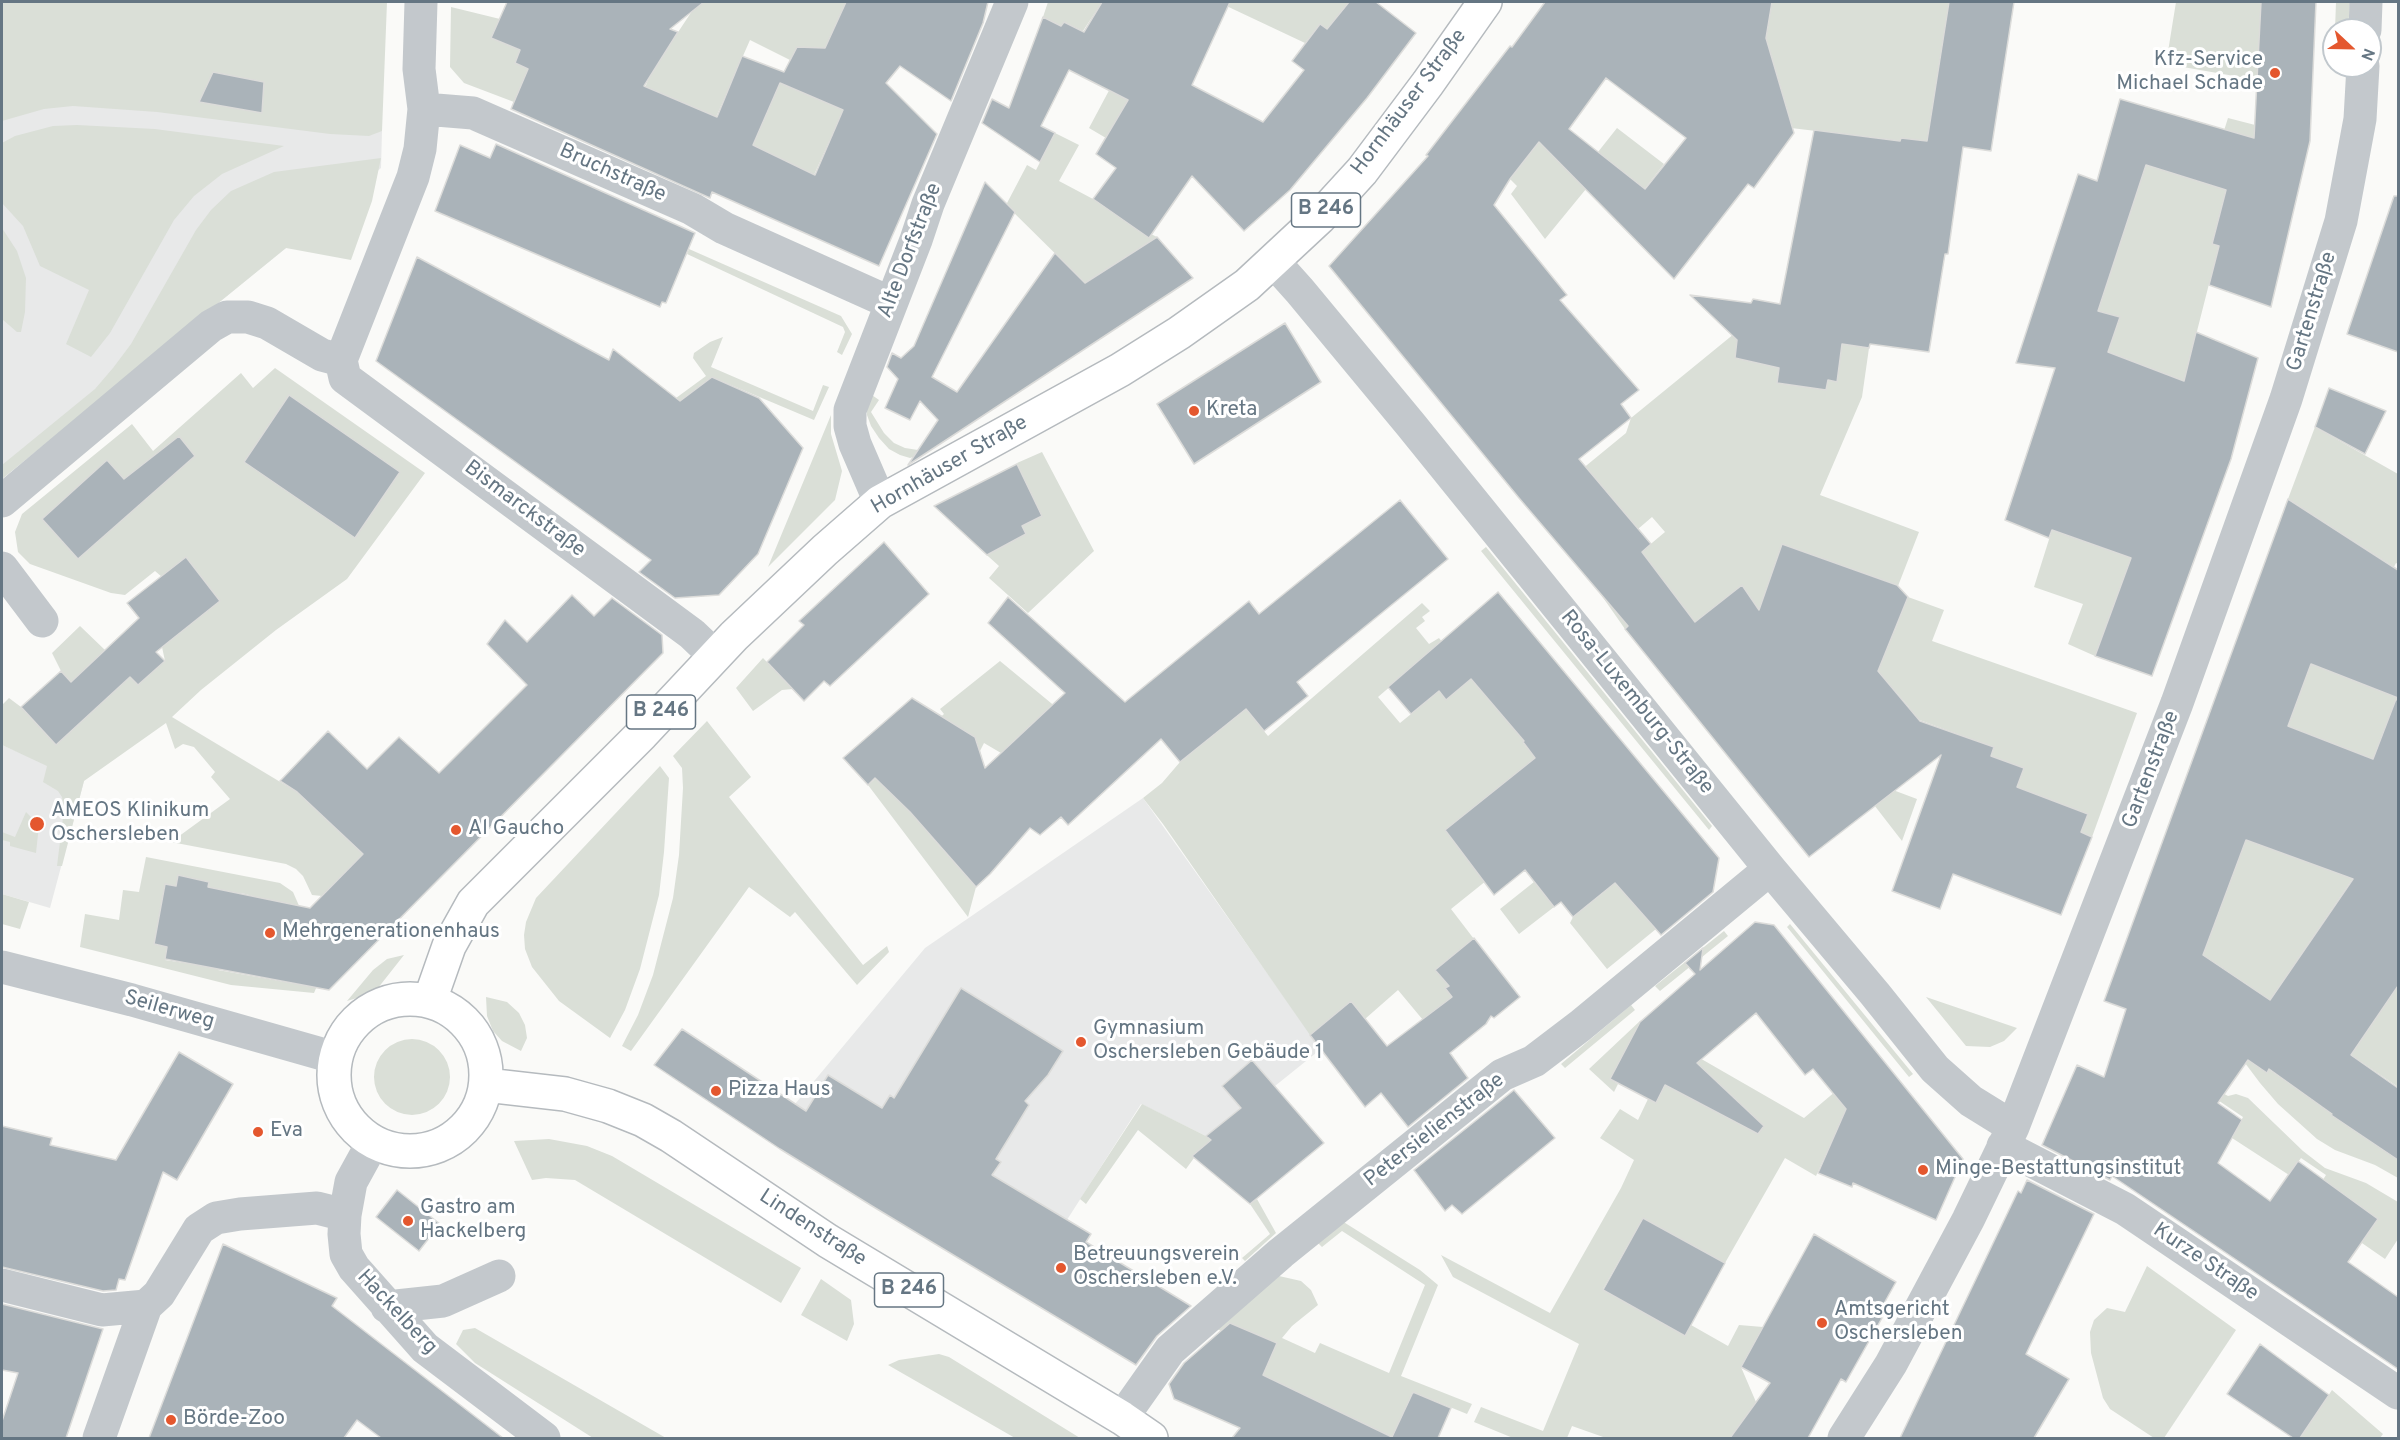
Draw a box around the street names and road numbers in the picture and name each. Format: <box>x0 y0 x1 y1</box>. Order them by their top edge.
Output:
street label: Hornhäuser Straße <box>1347 25 1473 181</box>
street label: Bruchstraße <box>555 139 669 209</box>
street label: Alte Dorfstraße <box>874 180 948 322</box>
road number: B 246 <box>1292 193 1360 227</box>
street label: Gartenstraße <box>2283 249 2343 375</box>
street label: Hornhäuser Straße <box>867 411 1033 521</box>
street label: Bismarckstraße <box>458 456 590 564</box>
street label: Rosa-Luxemburg-Straße <box>1554 606 1718 800</box>
road number: B 246 <box>626 695 696 729</box>
street label: Gartenstraße <box>2118 708 2186 832</box>
street label: Seilerweg <box>121 986 217 1036</box>
street label: Petersielienstraße <box>1360 1069 1510 1193</box>
street label: Lindenstraße <box>754 1185 870 1273</box>
street label: Kurze Straße <box>2148 1219 2262 1307</box>
street label: Hackelberg <box>351 1266 441 1360</box>
road number: B 246 <box>874 1273 944 1307</box>

